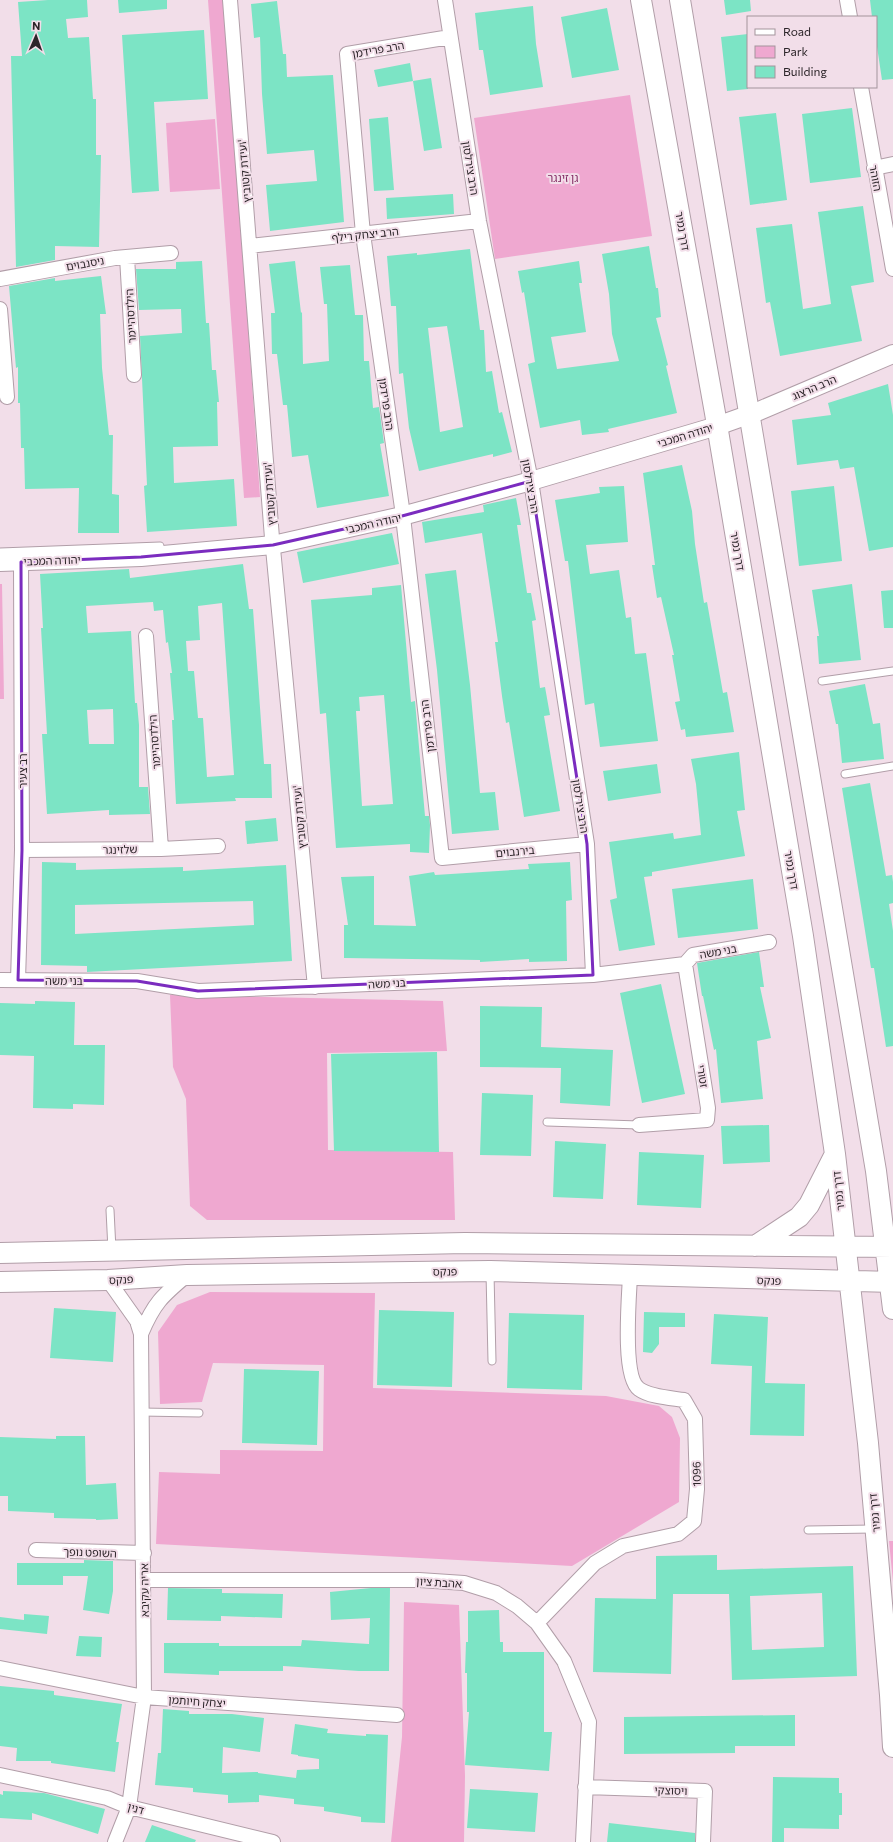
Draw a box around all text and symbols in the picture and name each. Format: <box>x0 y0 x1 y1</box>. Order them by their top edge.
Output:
north arrow <box>16 16 56 56</box>
legend <box>747 16 877 88</box>
text: N <box>32 19 41 32</box>
text: Road <box>783 24 811 38</box>
street label: הרב פרידמן <box>351 38 405 60</box>
text: Park <box>783 44 809 58</box>
text: Building <box>783 64 827 78</box>
street label: ועידת קטוביץ' <box>235 139 253 203</box>
street label: הרב צירלסון <box>460 140 482 196</box>
street label: הזוהר <box>867 164 885 192</box>
park label: גן זינגר <box>548 171 578 184</box>
street label: דרך נמיר <box>673 210 693 252</box>
street label: הרב יצחק רילף <box>331 224 399 244</box>
street label: ניסנבוים <box>65 253 105 273</box>
street label: הילדסהיימר <box>122 288 138 344</box>
street label: הרב הרצוג <box>790 372 838 402</box>
street label: הרב פרידמן <box>377 377 397 431</box>
street label: יהודה המכבי <box>656 420 714 450</box>
street label: הרב צירלסון <box>520 458 542 514</box>
street label: ועידת קטוביץ' <box>260 462 278 526</box>
street label: יהודה המכבי <box>344 510 402 536</box>
street label: דרך נמיר <box>728 530 748 572</box>
street label: יהודה המכבי <box>23 553 81 567</box>
street label: הרב פרידמן <box>417 699 437 753</box>
street label: הילדסהיימר <box>146 714 162 770</box>
street label: רב צעיר <box>16 753 29 789</box>
street label: הרב צירלסון <box>570 778 592 834</box>
street label: ועידת קטוביץ' <box>290 785 308 849</box>
street label: שלזינגר <box>103 842 137 856</box>
street label: בירנבוים <box>495 843 535 859</box>
street label: דרך נמיר <box>782 849 802 891</box>
street label: בני משה <box>698 941 738 961</box>
street label: בני משה <box>45 974 83 987</box>
street label: בני משה <box>368 976 406 990</box>
street label: זטורי <box>695 1064 711 1089</box>
street label: דרך נמיר <box>829 1171 847 1211</box>
street label: פנקס <box>433 1264 458 1278</box>
street label: פנקס <box>108 1272 134 1286</box>
street label: פנקס <box>756 1273 782 1287</box>
street label: 1096 <box>689 1461 703 1487</box>
street label: דרך נמיר <box>866 1493 882 1533</box>
street label: השופט נופך <box>63 1545 117 1559</box>
street label: אריה עקיבא <box>137 1563 151 1617</box>
street label: אהבת ציון <box>416 1574 462 1590</box>
street label: יצחק חיותמן <box>168 1693 226 1709</box>
street label: ויסוצקי <box>654 1783 688 1797</box>
street label: דנין <box>126 1799 146 1817</box>

